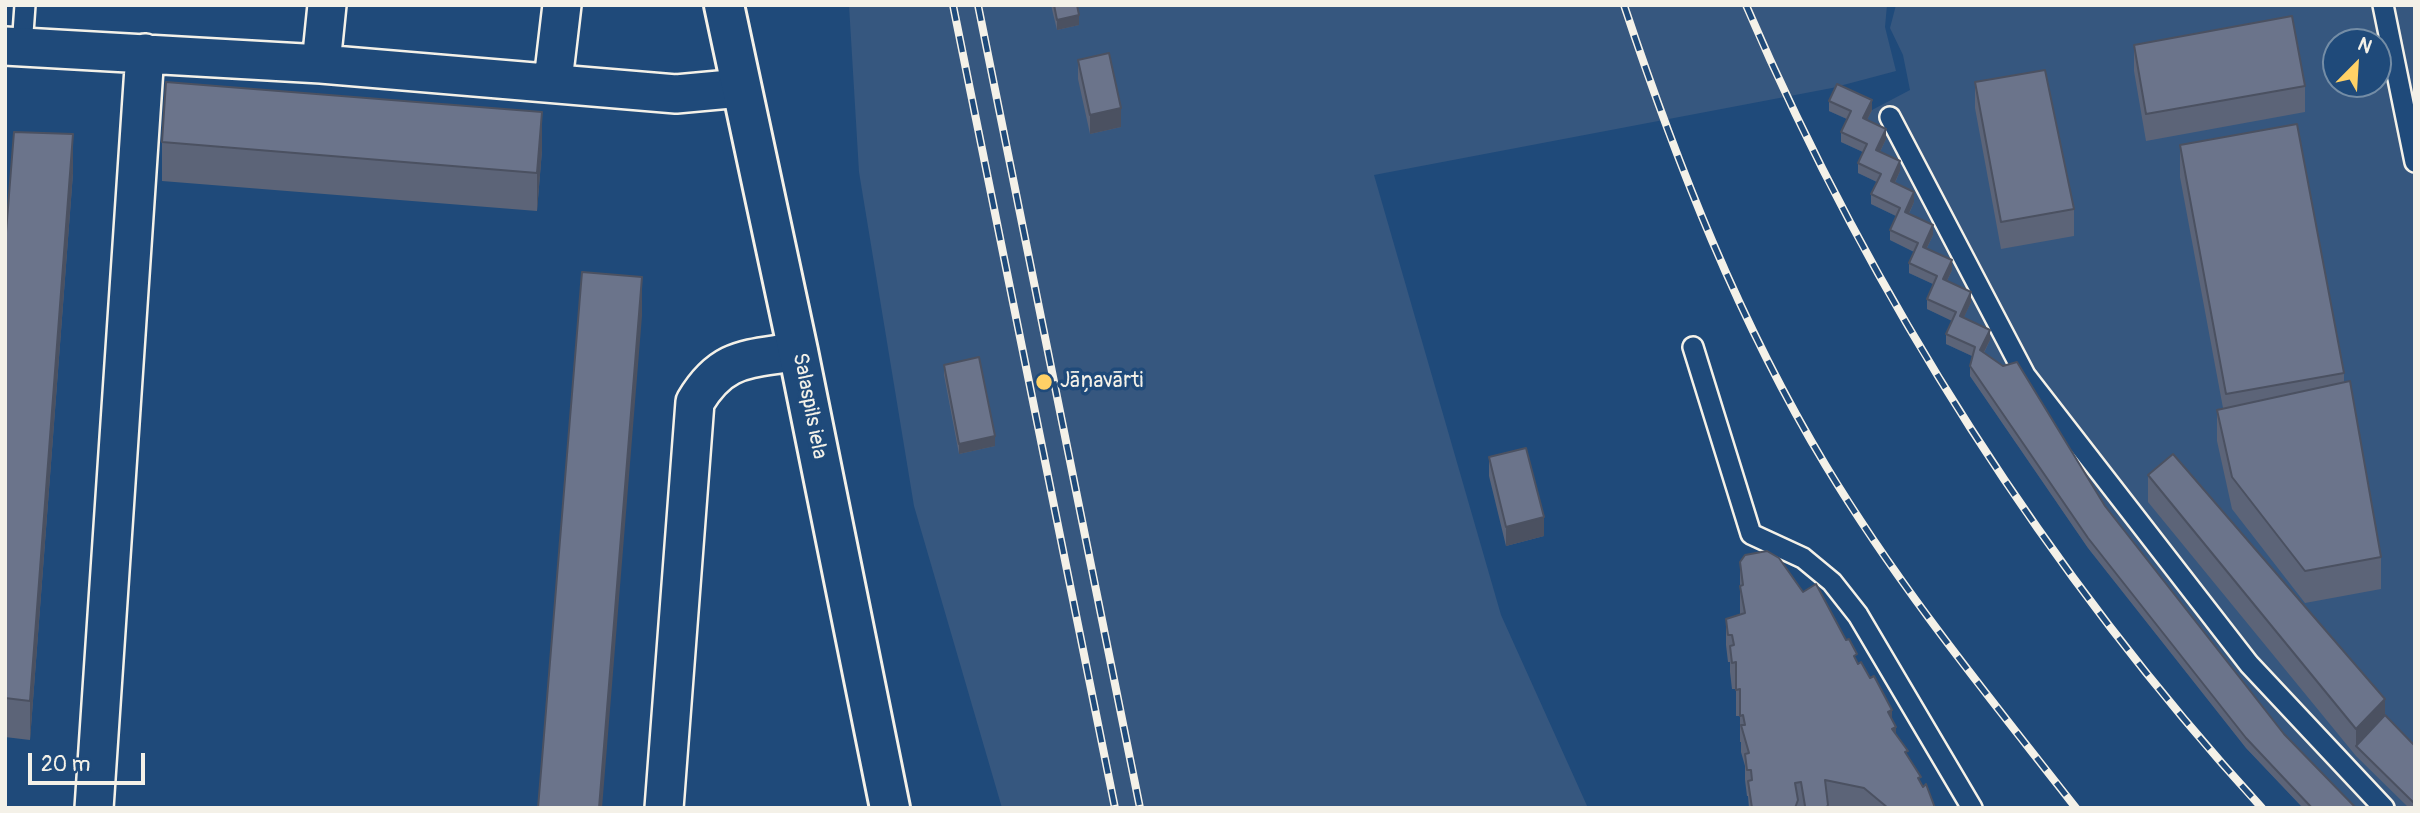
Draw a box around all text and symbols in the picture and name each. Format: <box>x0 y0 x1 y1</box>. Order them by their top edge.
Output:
north arrow <box>2322 28 2392 98</box>
text: N <box>2354 32 2375 59</box>
street label: Salaspils iela <box>786 351 832 461</box>
place label: Jāņavārti <box>1060 369 1143 395</box>
marker: Jāņavārti <box>1034 372 1054 392</box>
scale bar <box>32 740 149 784</box>
text: 20 m <box>41 751 90 778</box>

